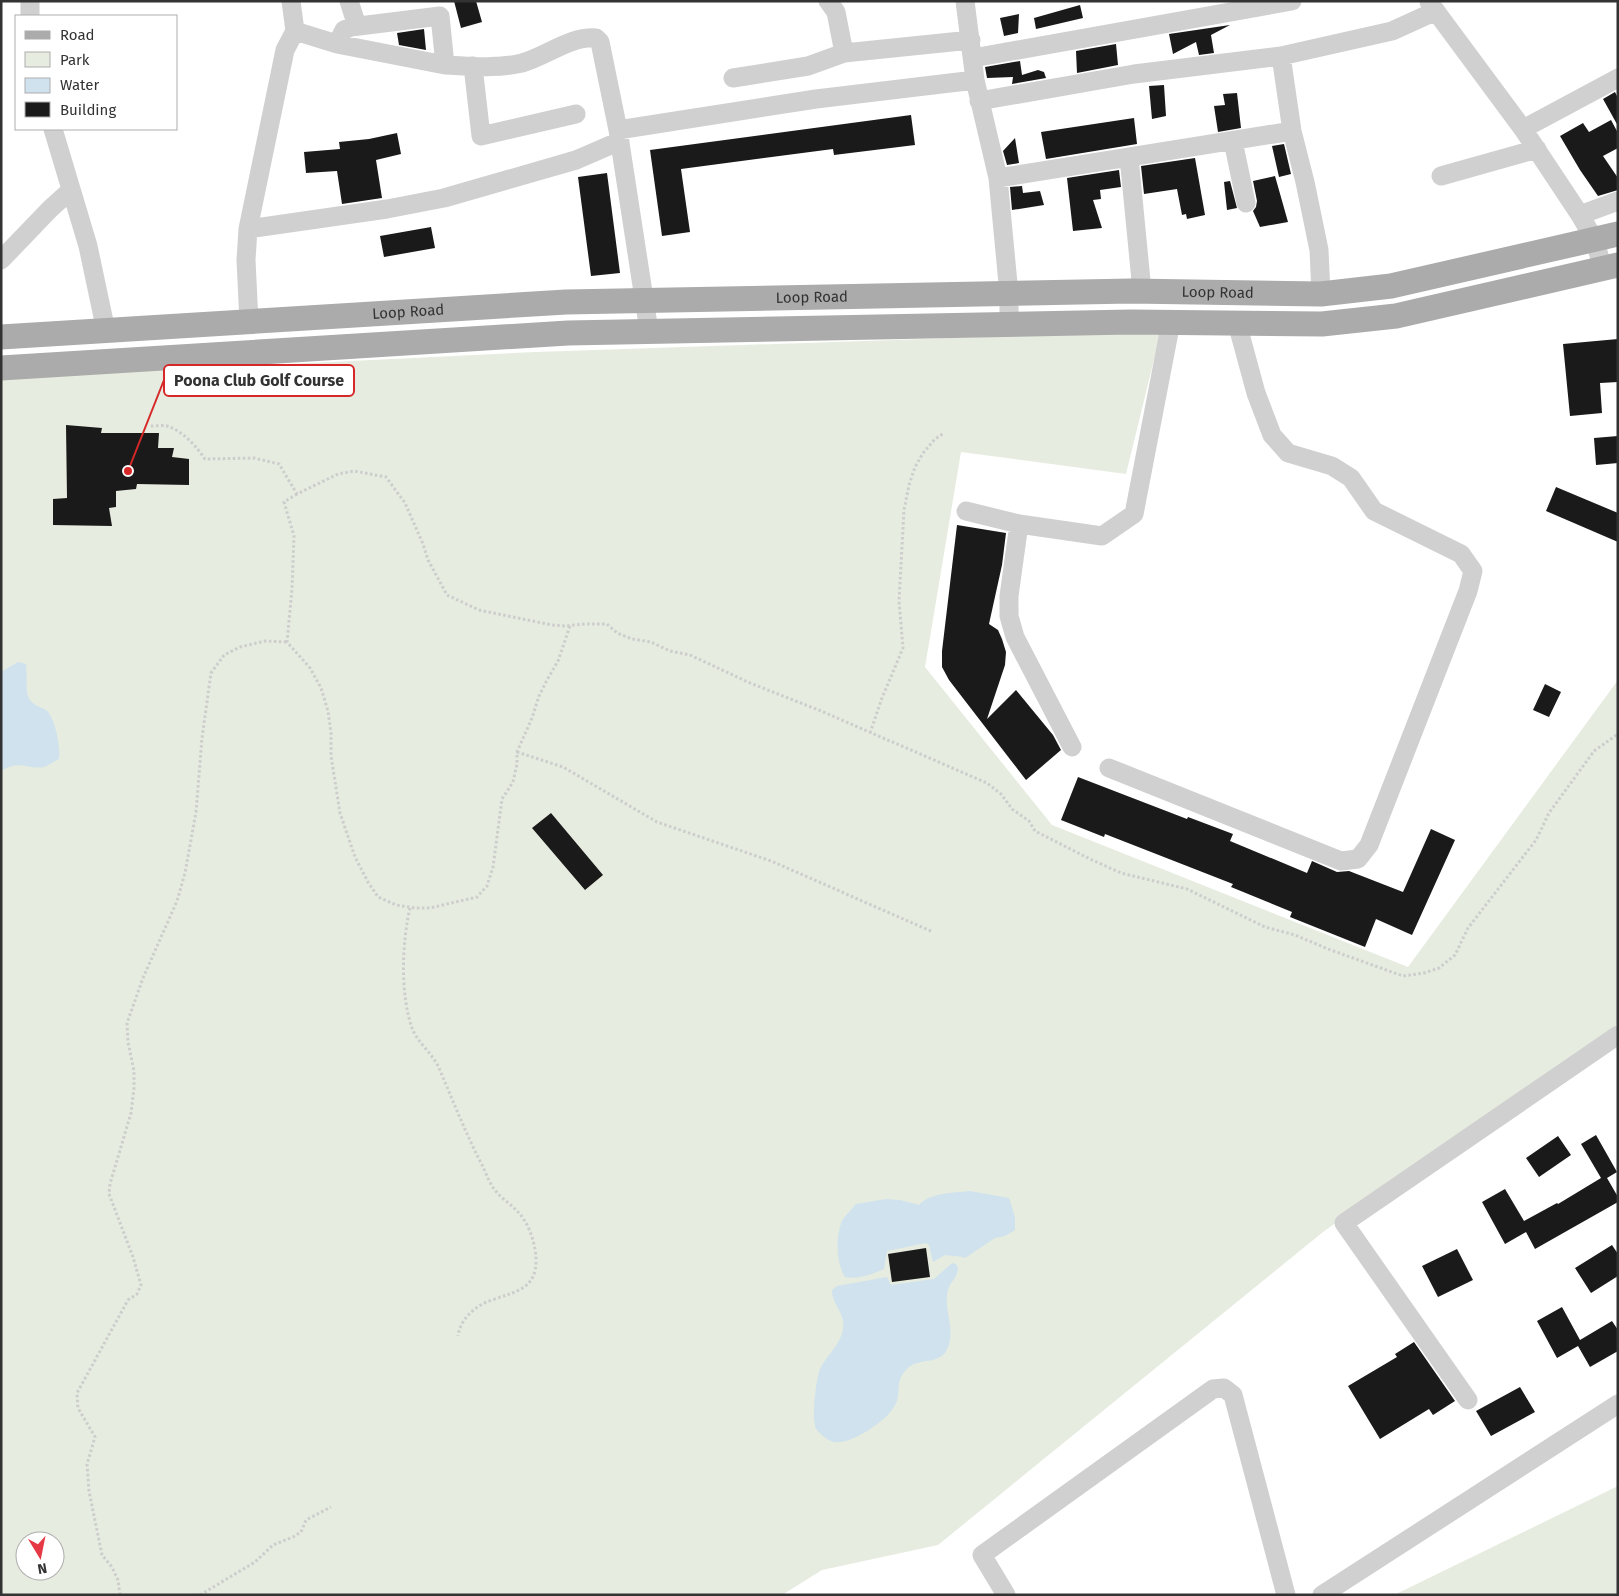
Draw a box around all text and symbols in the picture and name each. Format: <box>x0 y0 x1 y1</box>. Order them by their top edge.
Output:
legend <box>15 15 178 130</box>
text: Road <box>60 26 95 44</box>
text: Park <box>60 51 90 69</box>
text: Water <box>60 76 99 94</box>
text: Building <box>60 101 116 119</box>
street label: Loop Road <box>1182 283 1254 302</box>
street label: Loop Road <box>776 288 848 307</box>
street label: Loop Road <box>372 301 445 323</box>
callout: Poona Club Golf Course <box>164 365 354 396</box>
text: Poona Club Golf Course <box>174 371 344 390</box>
north arrow <box>15 1531 65 1581</box>
text: N <box>36 1559 48 1577</box>

